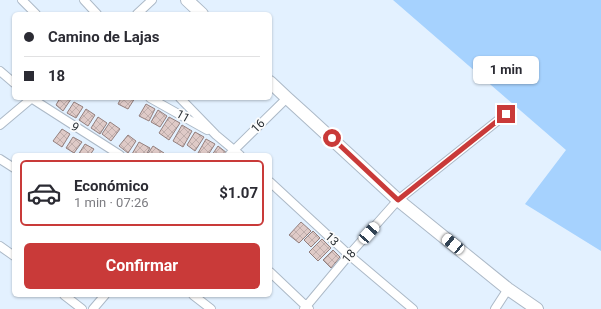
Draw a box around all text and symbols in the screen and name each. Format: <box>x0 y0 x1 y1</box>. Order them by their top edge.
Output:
text: Camino de Lajas <box>48 28 159 46</box>
callout: 1 min <box>473 56 539 84</box>
text: 1 min <box>490 62 522 77</box>
text: 18 <box>48 67 65 85</box>
route end <box>497 105 515 123</box>
street label: 11 <box>174 107 192 125</box>
street label: 16 <box>248 116 268 136</box>
street label: 9 <box>68 119 82 135</box>
route start <box>323 129 341 147</box>
icon: car <box>26 175 62 211</box>
text: Económico <box>74 177 149 195</box>
text: $1.07 <box>219 184 258 202</box>
text: 1 min · 07:26 <box>74 195 149 210</box>
car <box>357 220 381 246</box>
street label: 13 <box>322 229 342 249</box>
car <box>440 232 466 256</box>
button: Confirmar <box>24 243 260 289</box>
street label: 18 <box>339 246 359 266</box>

